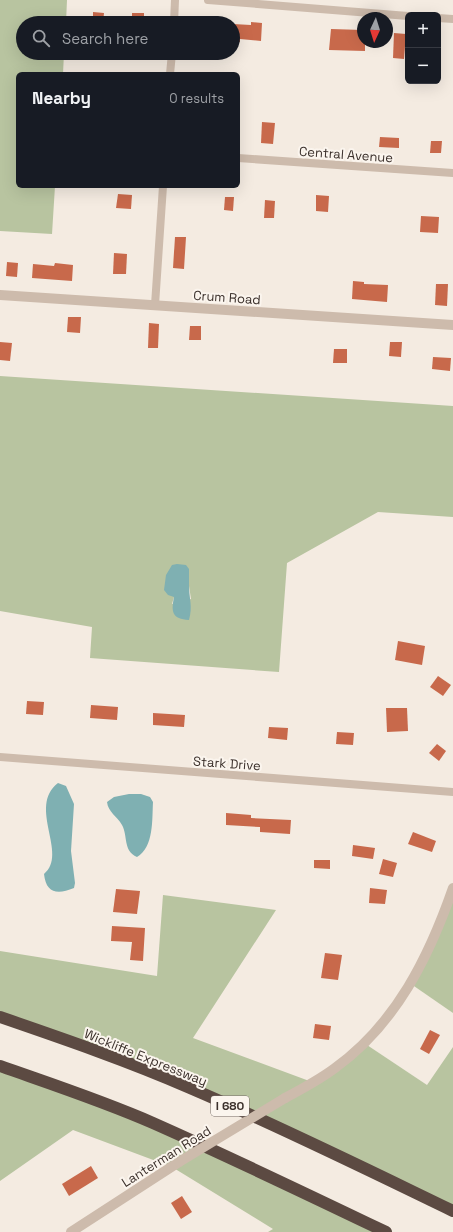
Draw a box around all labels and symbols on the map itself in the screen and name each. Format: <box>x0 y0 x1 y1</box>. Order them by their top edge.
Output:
north arrow <box>357 12 393 48</box>
street label: Central Avenue <box>298 143 394 166</box>
street label: Crum Road <box>193 287 261 308</box>
street label: Stark Drive <box>193 753 261 774</box>
street label: Wickliffe Expressway <box>82 1025 210 1090</box>
road number: I 680 <box>211 1096 249 1116</box>
street label: Lanterman Road <box>118 1122 214 1191</box>

